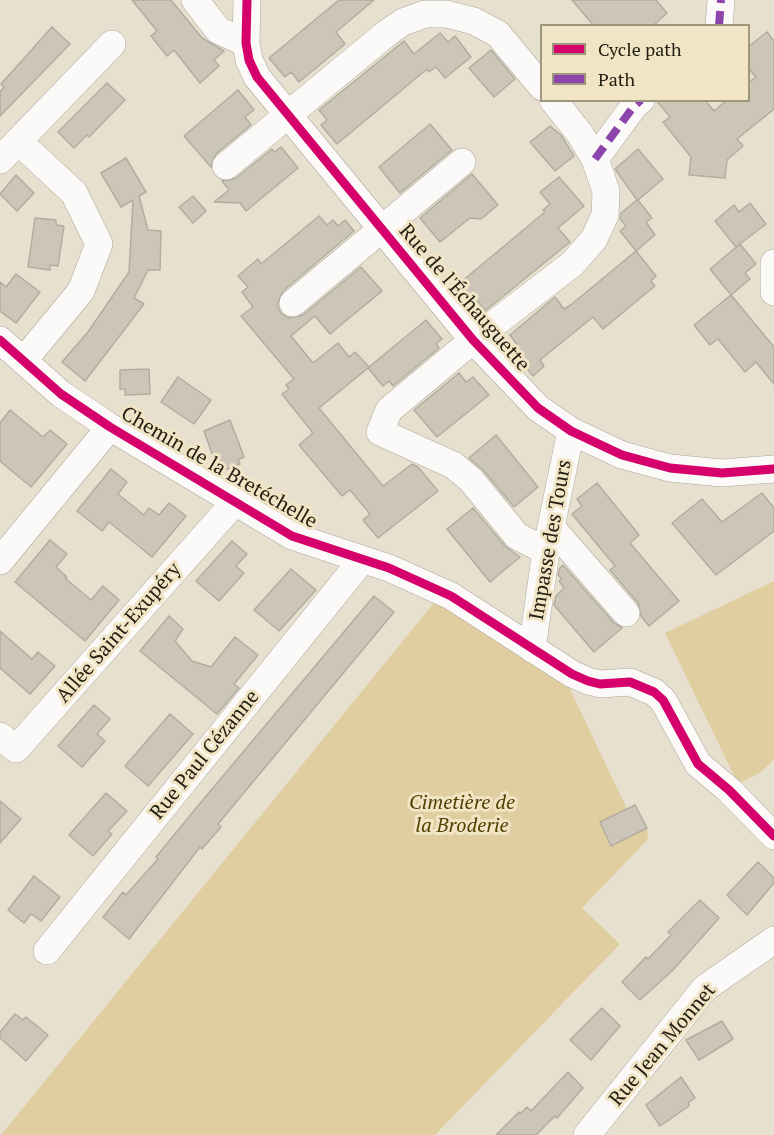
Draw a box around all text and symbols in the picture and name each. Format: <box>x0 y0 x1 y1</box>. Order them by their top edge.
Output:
legend <box>540 24 750 102</box>
text: Cycle path <box>598 37 682 61</box>
text: Path <box>598 67 635 91</box>
street label: Rue de l'Échauguette <box>394 220 534 376</box>
street label: Chemin de la Bretéchelle <box>117 402 321 534</box>
street label: Impasse des Tours <box>525 458 577 622</box>
street label: Allée Saint-Exupéry <box>52 558 186 708</box>
street label: Rue Paul Cézanne <box>146 686 264 824</box>
park label: Cimetière de la Broderie <box>409 791 515 838</box>
street label: Rue Jean Monnet <box>605 979 721 1111</box>

